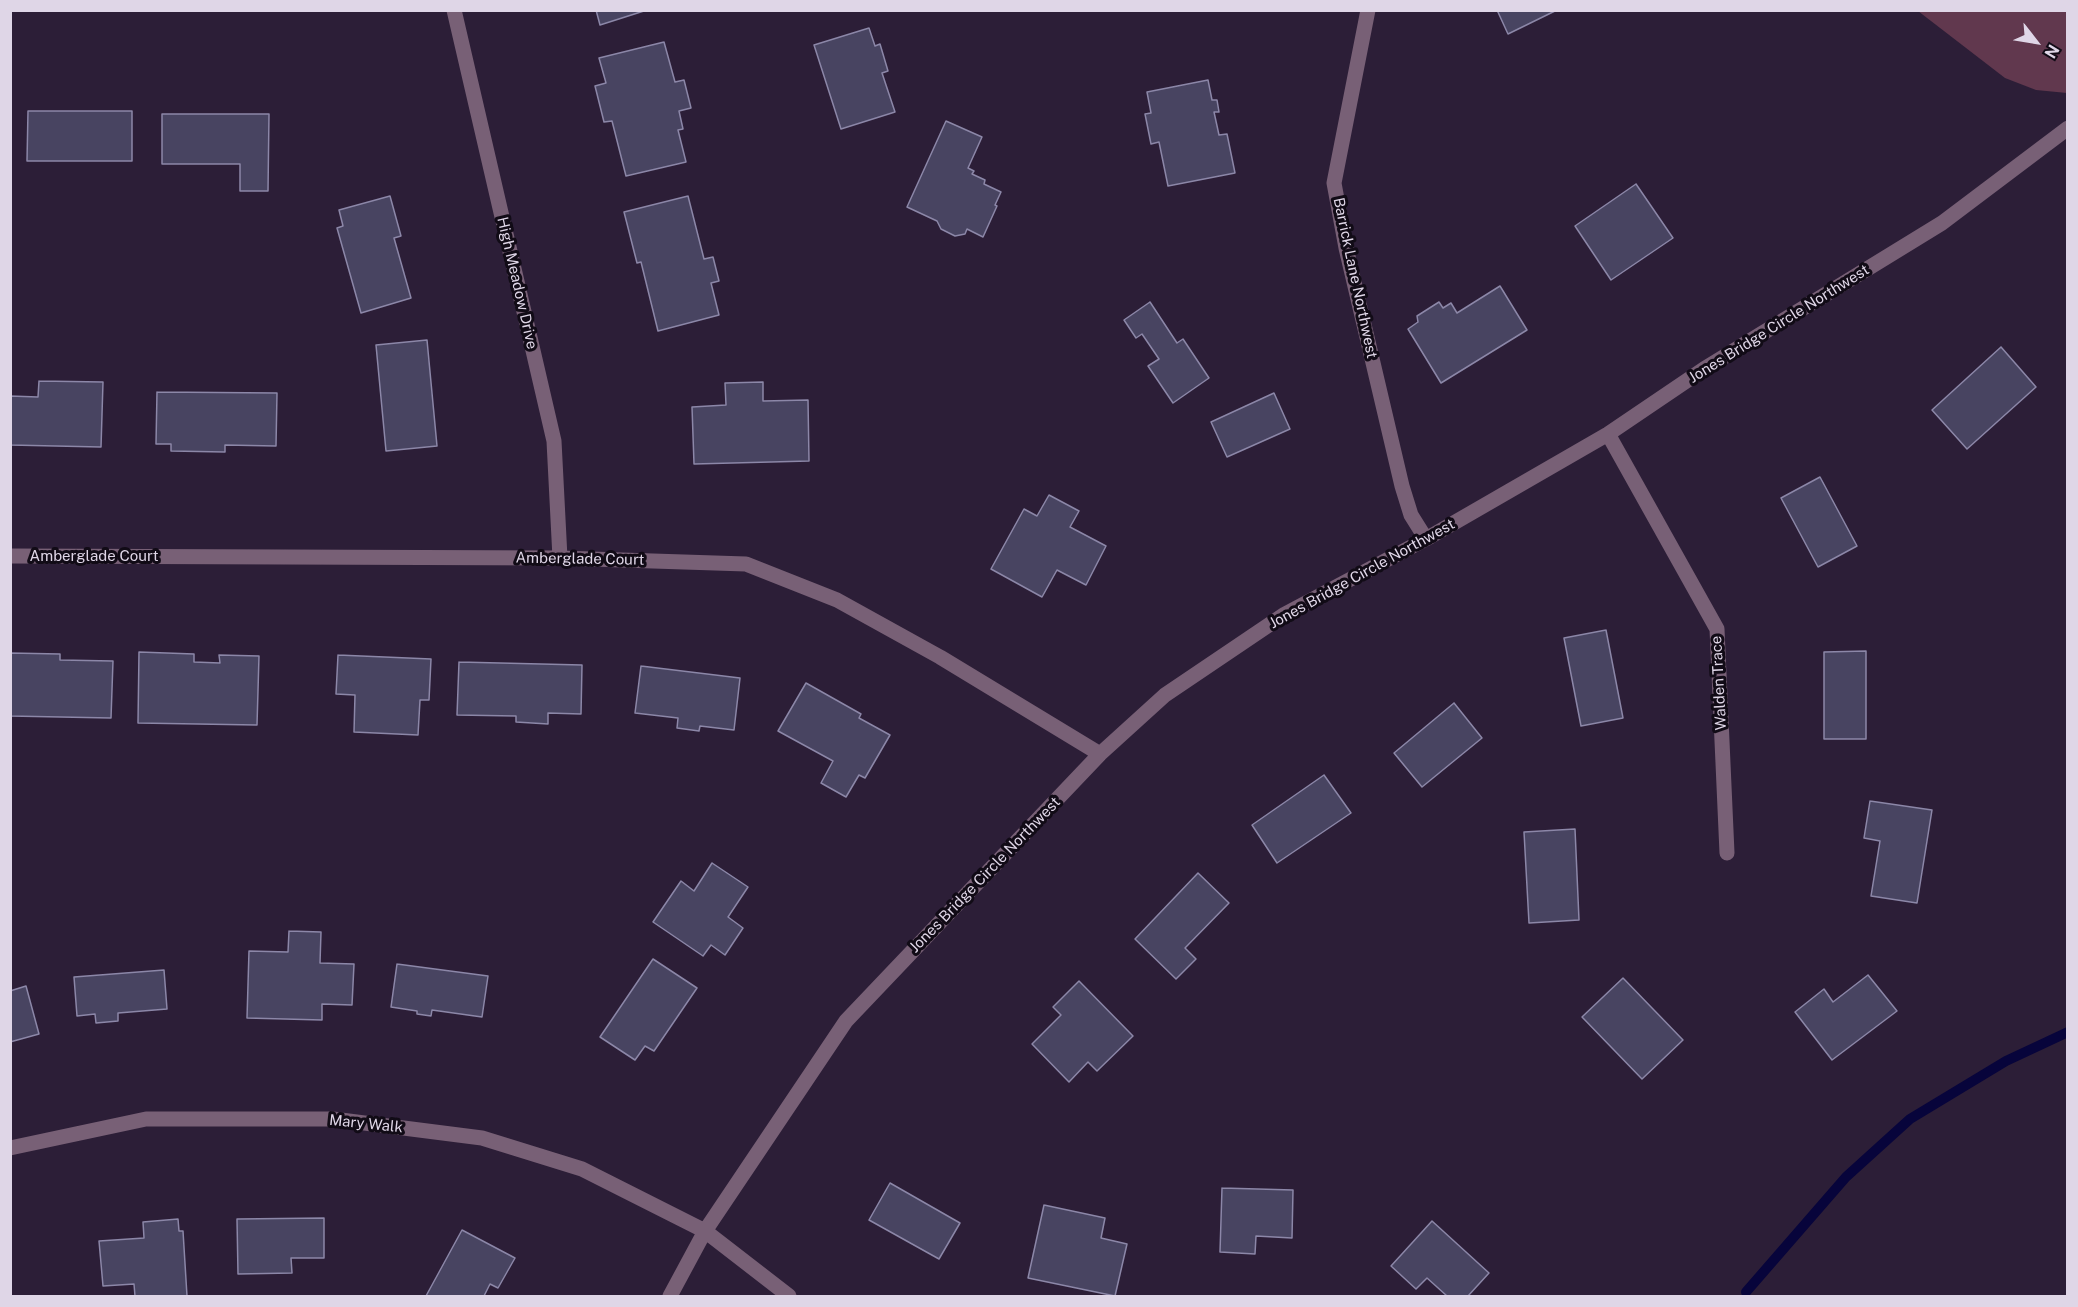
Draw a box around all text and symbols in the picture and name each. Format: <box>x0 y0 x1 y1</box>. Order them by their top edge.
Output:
north arrow <box>2006 12 2066 72</box>
text: N <box>2040 41 2063 62</box>
street label: Barrick Lane Northwest <box>1329 196 1381 360</box>
street label: High Meadow Drive <box>493 215 541 351</box>
street label: Jones Bridge Circle Northwest <box>1685 261 1873 387</box>
street label: Jones Bridge Circle Northwest <box>1266 515 1458 633</box>
street label: Amberglade Court <box>30 547 158 565</box>
street label: Amberglade Court <box>515 549 645 569</box>
street label: Walden Trace <box>1708 635 1730 731</box>
street label: Jones Bridge Circle Northwest <box>906 793 1064 957</box>
street label: Mary Walk <box>328 1111 404 1137</box>

